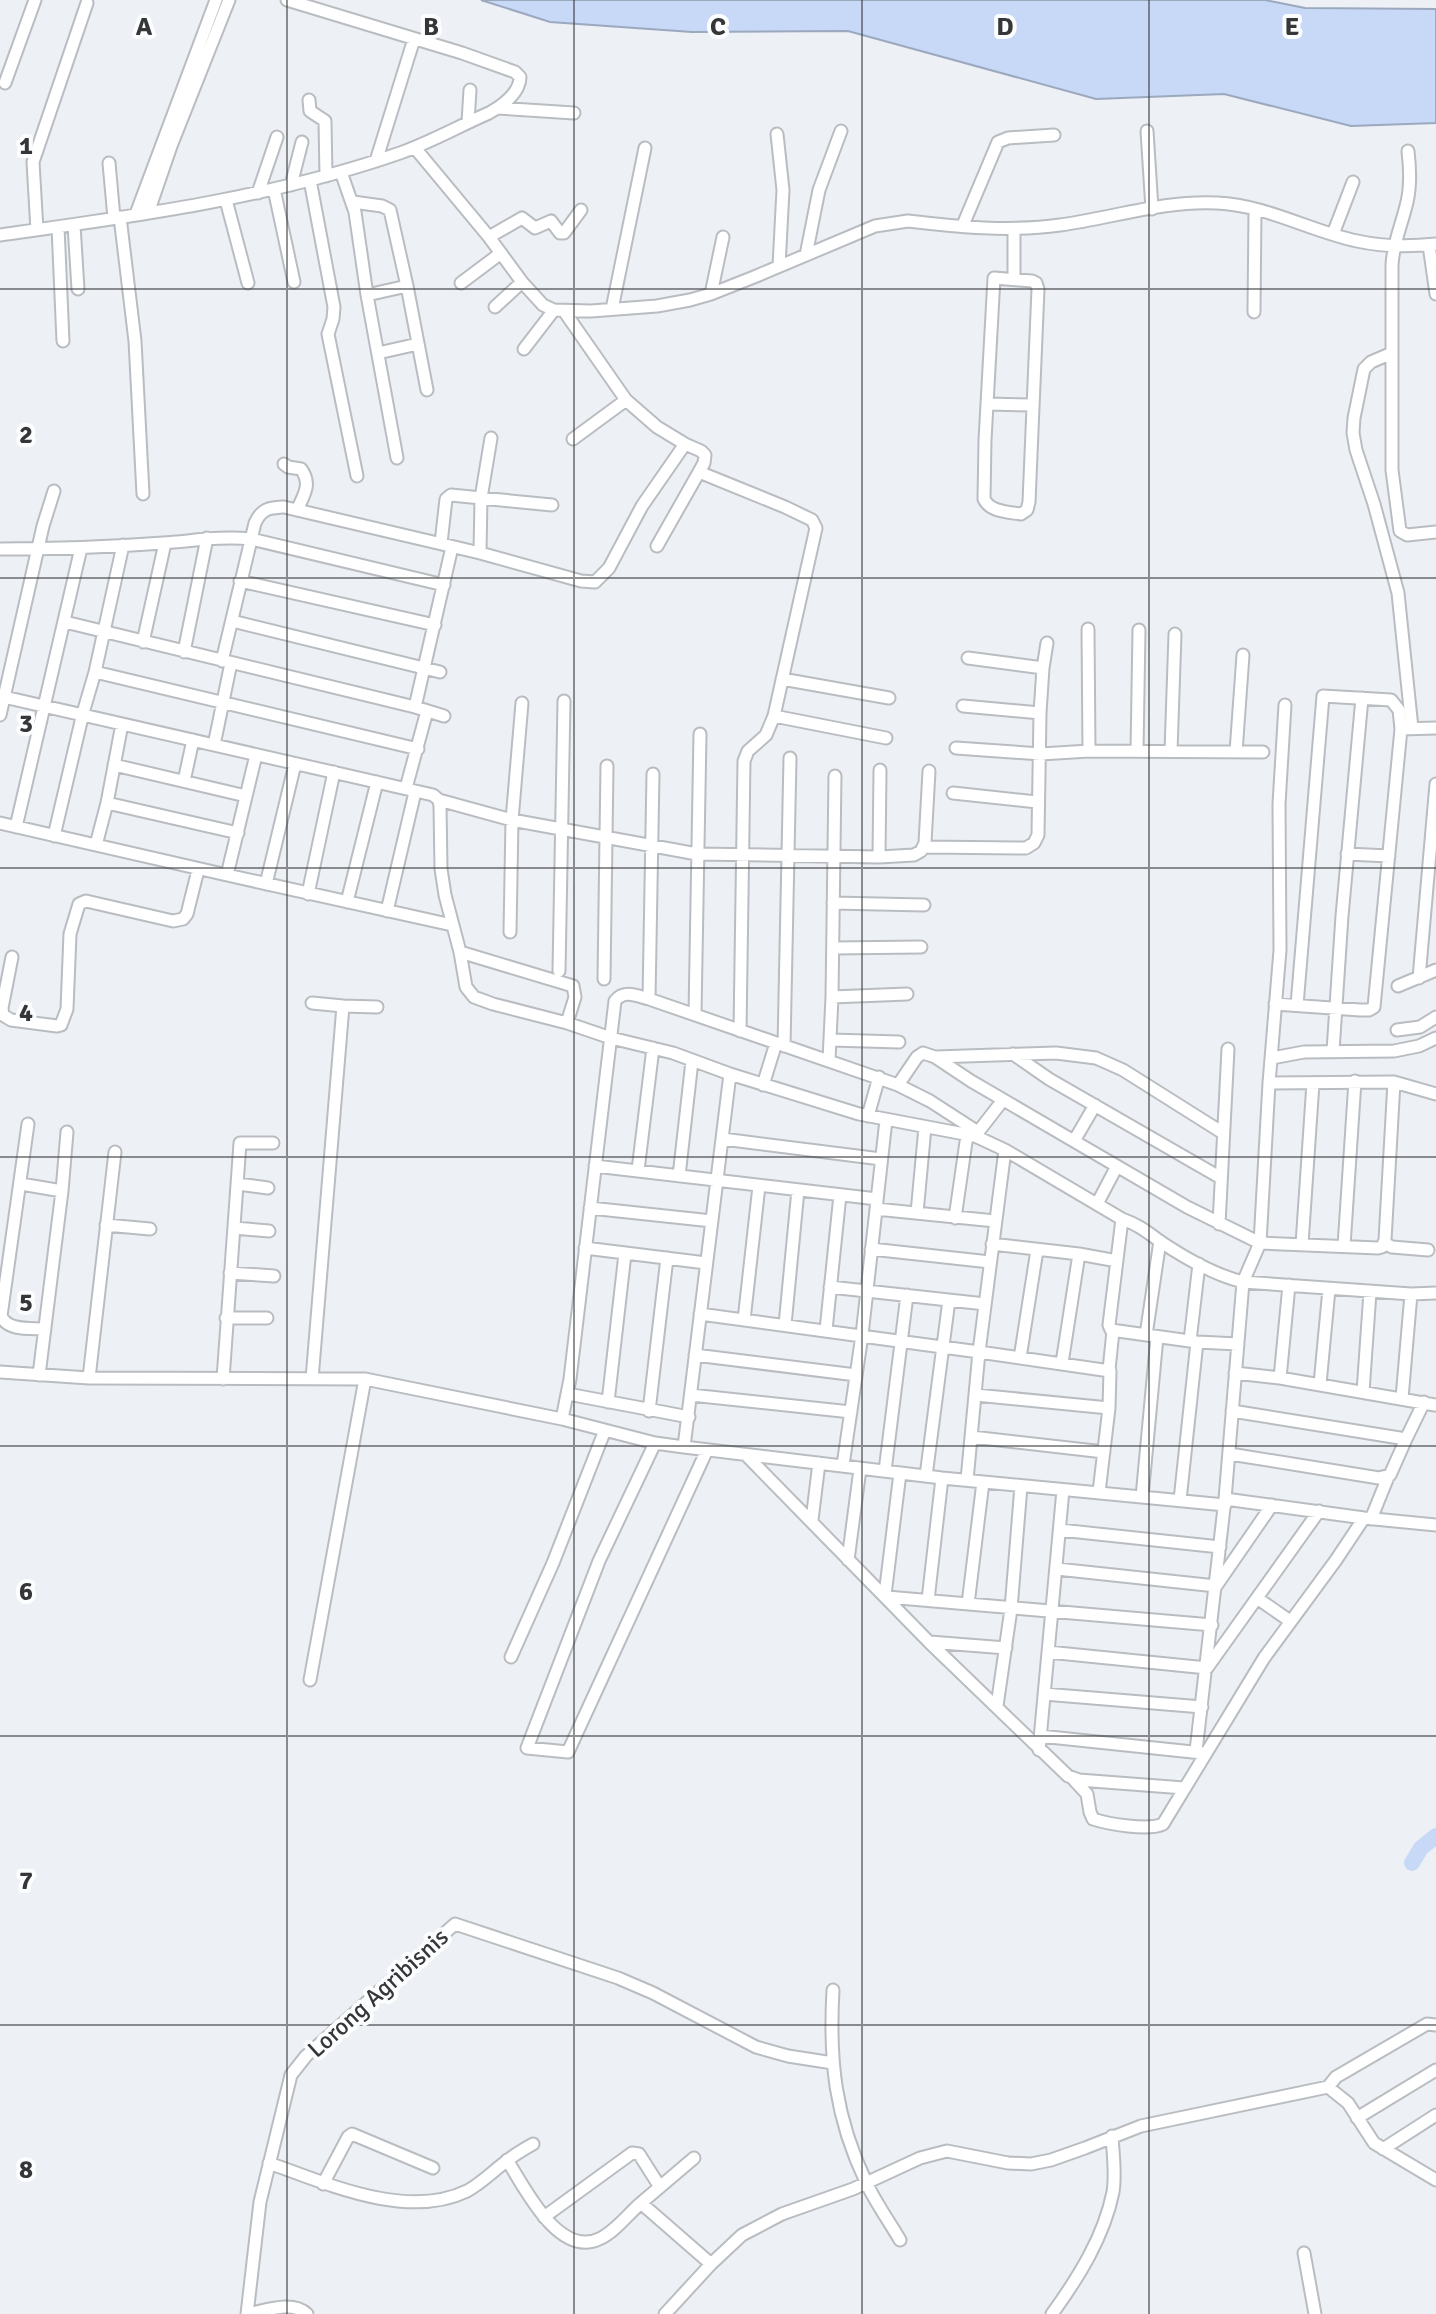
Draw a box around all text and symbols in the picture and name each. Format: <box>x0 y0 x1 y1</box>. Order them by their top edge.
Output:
text: A <box>136 11 153 43</box>
text: B <box>423 11 439 43</box>
text: C <box>710 11 726 43</box>
text: D <box>996 11 1014 43</box>
text: E <box>1285 11 1299 43</box>
text: 1 <box>19 130 33 162</box>
text: 2 <box>19 419 33 451</box>
text: 3 <box>19 708 33 740</box>
text: 4 <box>19 997 33 1029</box>
text: 5 <box>19 1287 33 1319</box>
text: 6 <box>19 1576 33 1608</box>
text: 7 <box>19 1865 33 1897</box>
street label: Lorong Agribisnis <box>301 1922 455 2064</box>
text: 8 <box>19 2154 33 2186</box>

